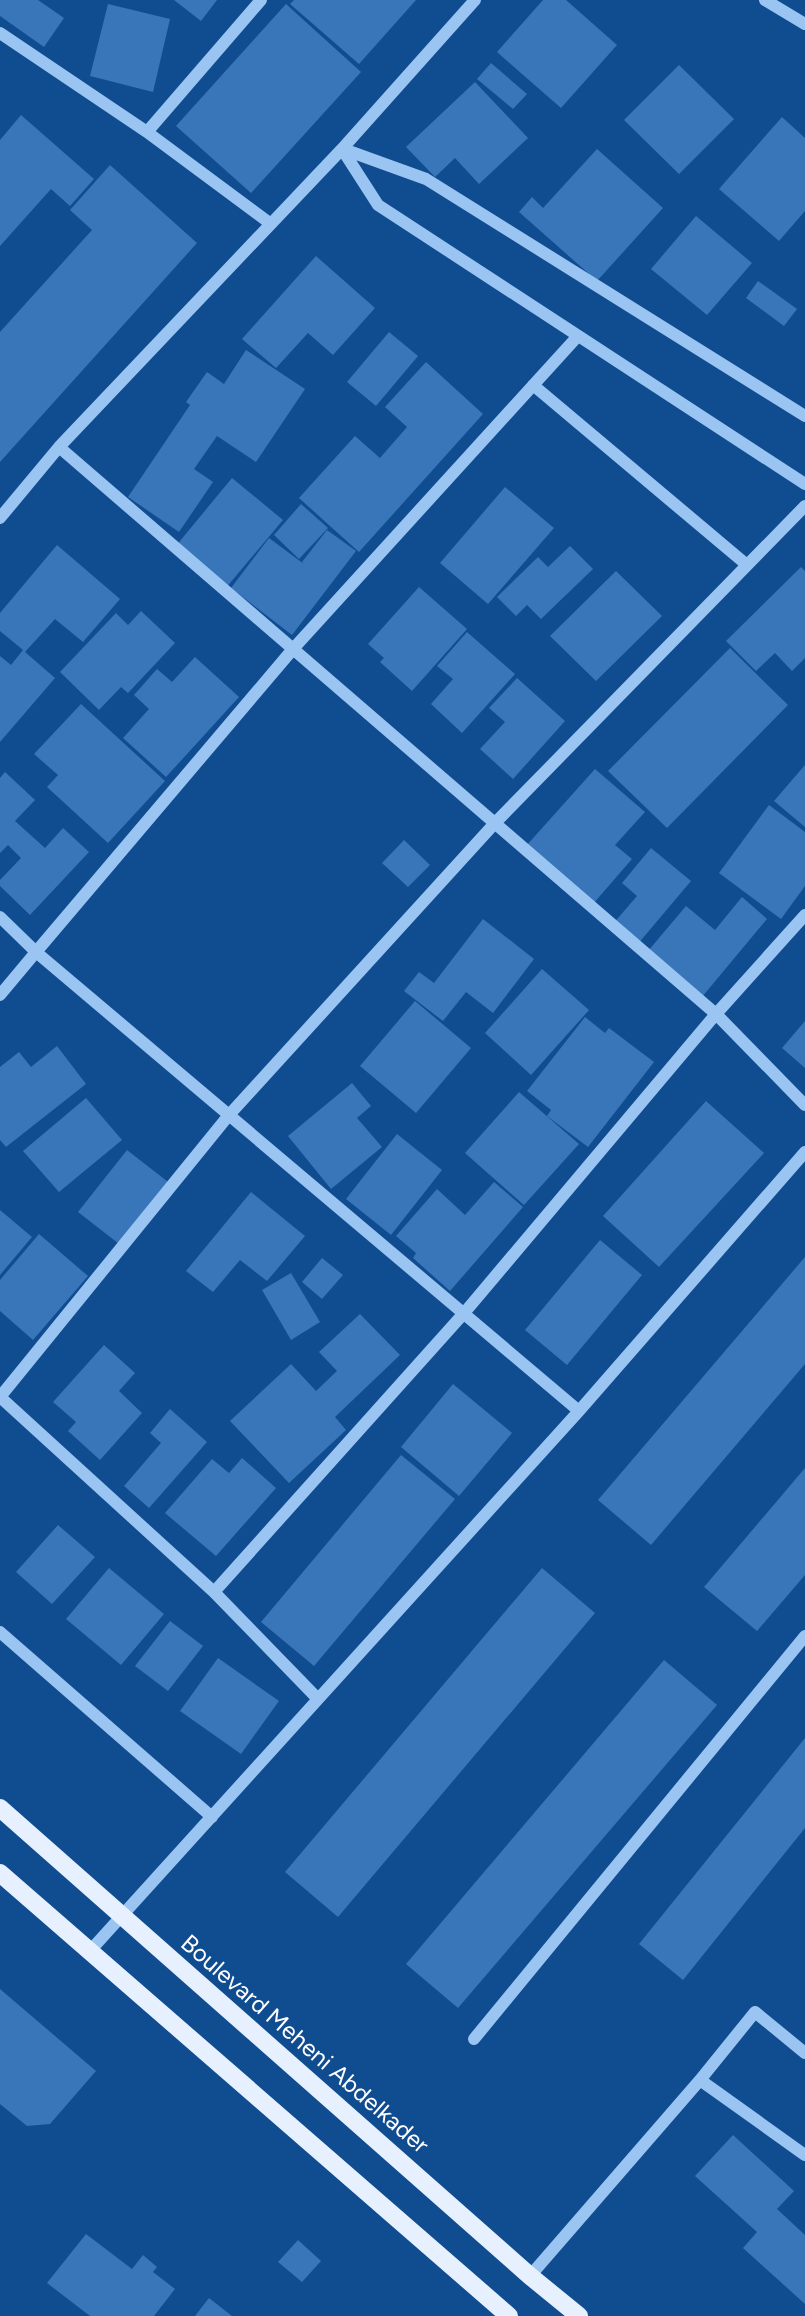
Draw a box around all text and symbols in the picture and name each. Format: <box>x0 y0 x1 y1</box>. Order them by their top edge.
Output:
street label: Boulevard Meheni Abdelkader <box>175 1928 435 2159</box>

